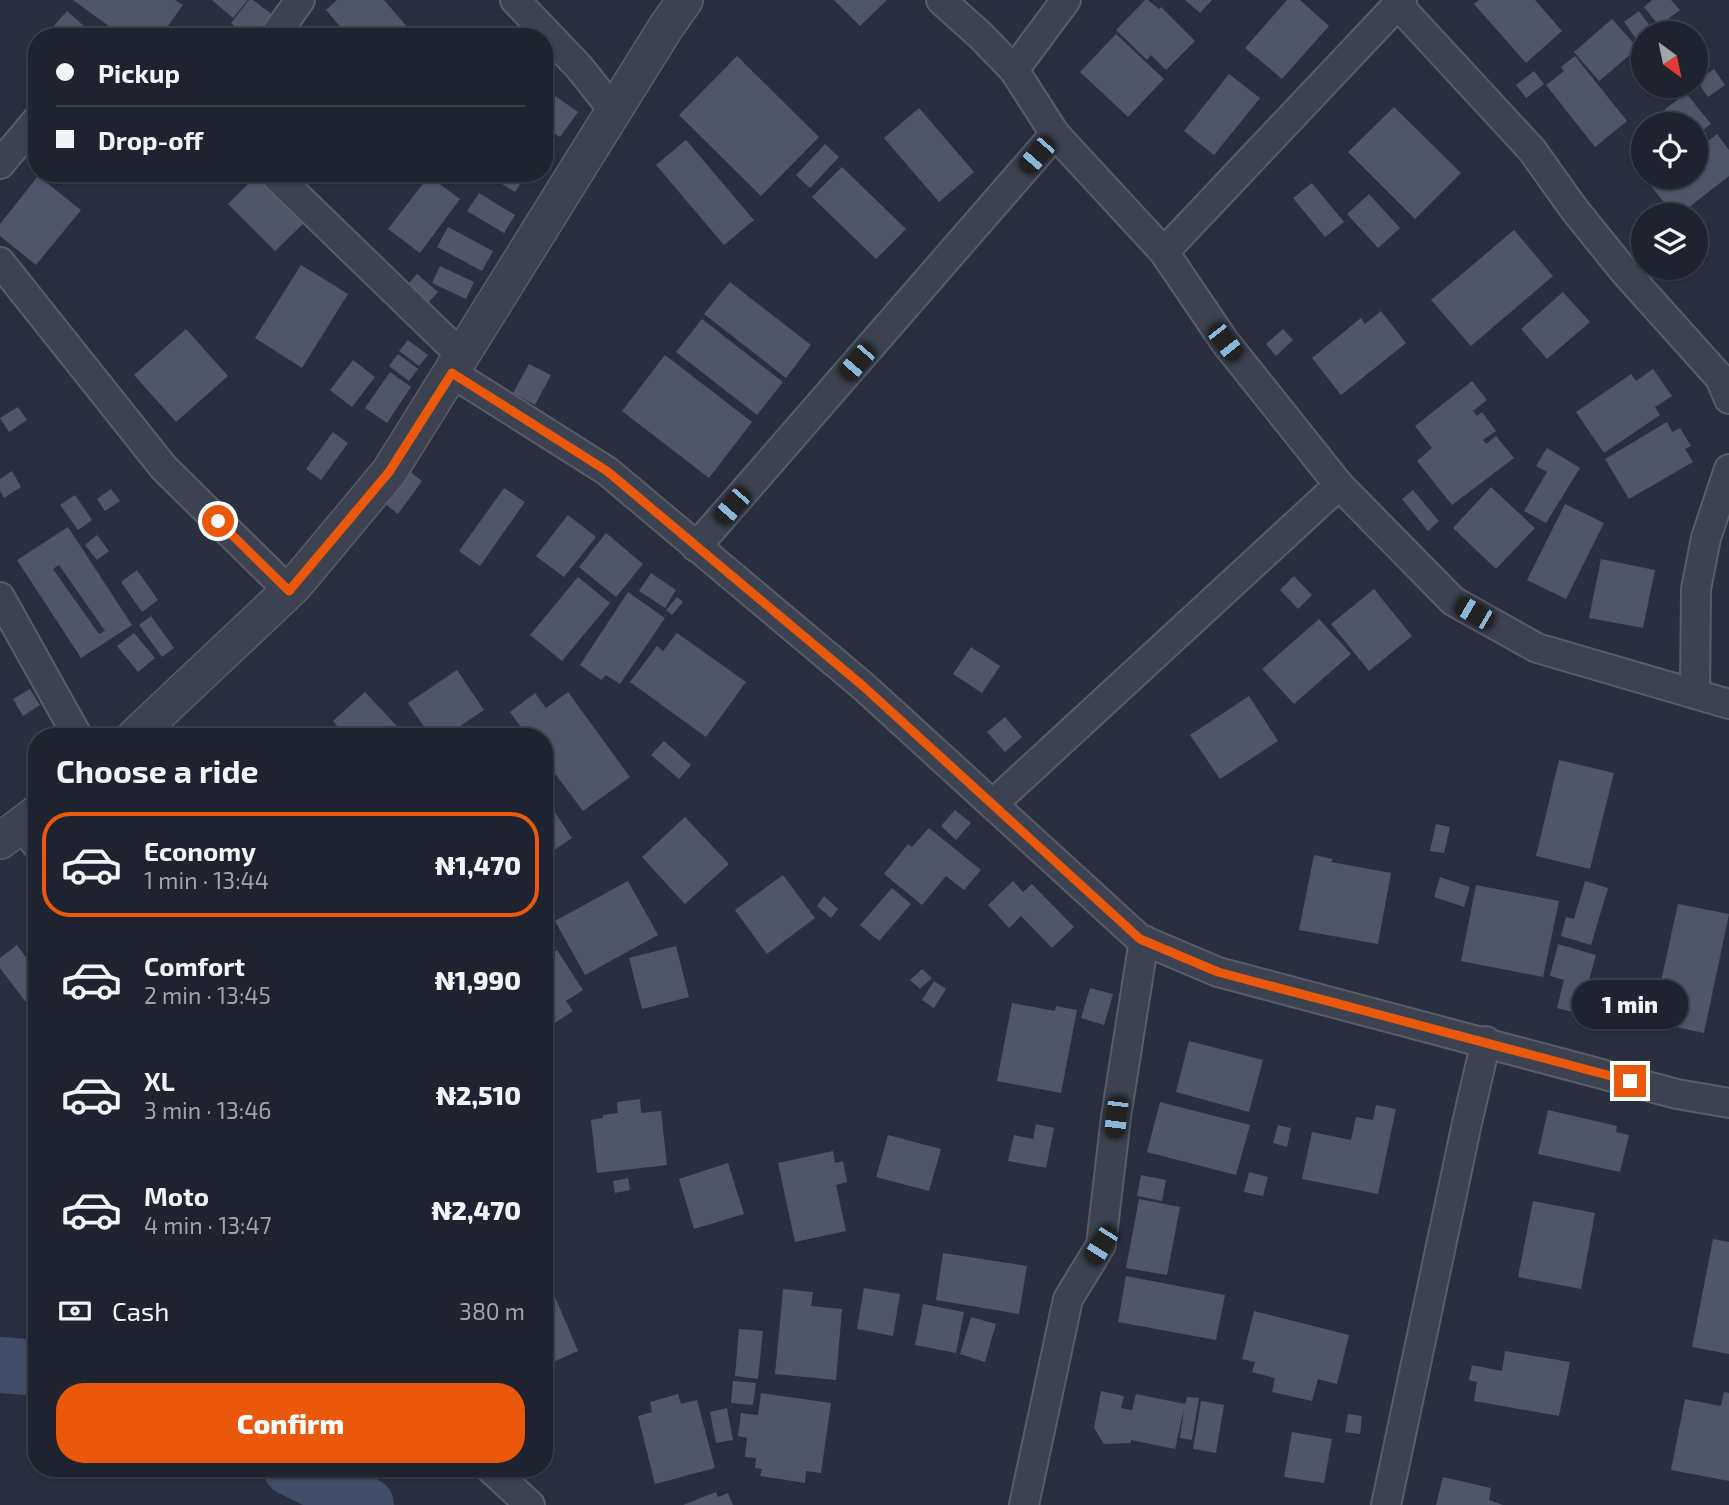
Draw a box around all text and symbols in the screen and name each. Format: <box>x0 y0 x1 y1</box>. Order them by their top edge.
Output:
north arrow <box>1631 21 1708 98</box>
map controls <box>1631 21 1708 280</box>
text: Pickup <box>98 57 180 88</box>
button: locate <box>1631 112 1708 189</box>
text: Drop-off <box>98 124 203 155</box>
car <box>1016 132 1059 178</box>
button: layers <box>1631 203 1708 280</box>
car <box>1204 319 1247 365</box>
car <box>836 339 879 385</box>
car <box>711 483 754 529</box>
route start <box>202 505 234 537</box>
car <box>1451 593 1498 633</box>
text: Choose a ride <box>56 751 259 789</box>
icon: car <box>60 833 123 896</box>
text: Economy <box>144 835 256 866</box>
text: ₦1,470 <box>435 849 521 880</box>
text: 1 min · 13:44 <box>144 866 269 894</box>
icon: car <box>60 948 123 1011</box>
text: Comfort <box>144 950 245 981</box>
text: ₦1,990 <box>435 964 521 995</box>
callout: 1 min <box>1572 979 1688 1028</box>
text: 2 min · 13:45 <box>144 981 271 1009</box>
text: 1 min <box>1602 990 1658 1018</box>
icon: car <box>60 1063 123 1126</box>
text: XL <box>144 1065 175 1096</box>
route end <box>1614 1065 1646 1097</box>
text: ₦2,510 <box>436 1079 521 1110</box>
car <box>1104 1095 1129 1139</box>
text: 3 min · 13:46 <box>144 1096 272 1124</box>
icon: car <box>60 1178 123 1241</box>
text: Moto <box>144 1180 209 1211</box>
text: ₦2,470 <box>431 1194 521 1225</box>
text: 4 min · 13:47 <box>144 1211 271 1239</box>
car <box>1081 1222 1122 1268</box>
icon: cash <box>56 1292 94 1330</box>
text: Cash <box>112 1295 169 1326</box>
text: 380 m <box>459 1297 525 1325</box>
button: Confirm <box>56 1383 525 1463</box>

